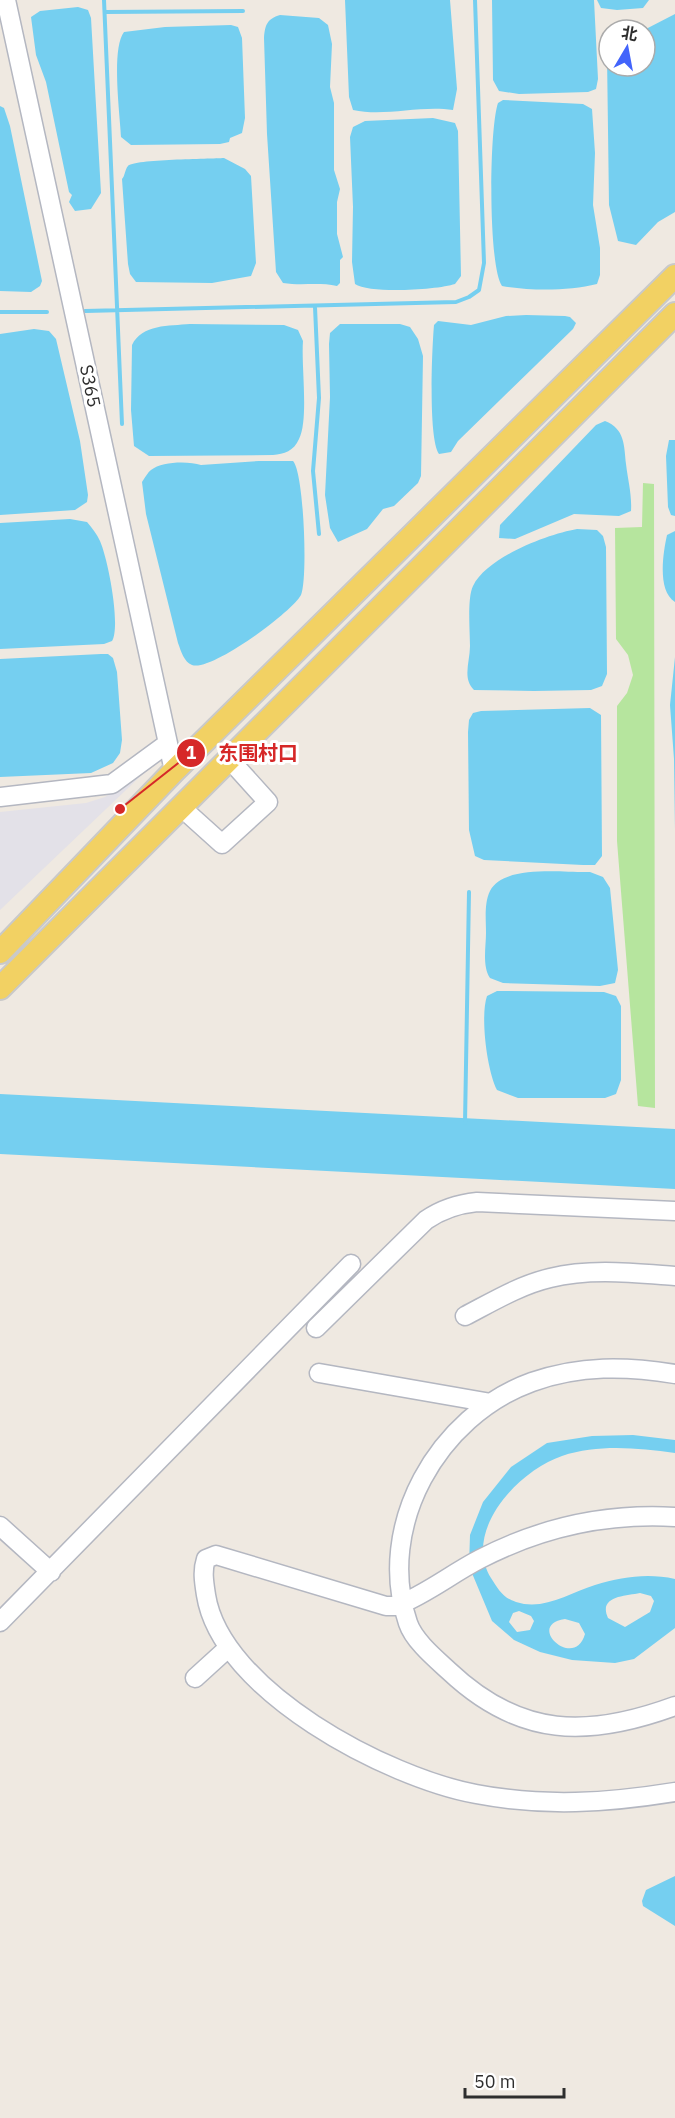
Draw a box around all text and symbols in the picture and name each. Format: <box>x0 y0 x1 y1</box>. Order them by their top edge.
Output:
north arrow <box>597 18 657 78</box>
text: 北 <box>620 22 639 44</box>
street label: S365 <box>75 363 106 409</box>
callout: 东围村口 <box>176 734 310 772</box>
text: 东围村口 <box>218 739 298 766</box>
text: 1 <box>186 741 197 764</box>
scale bar <box>465 2061 564 2099</box>
text: 50 m <box>474 2070 516 2093</box>

